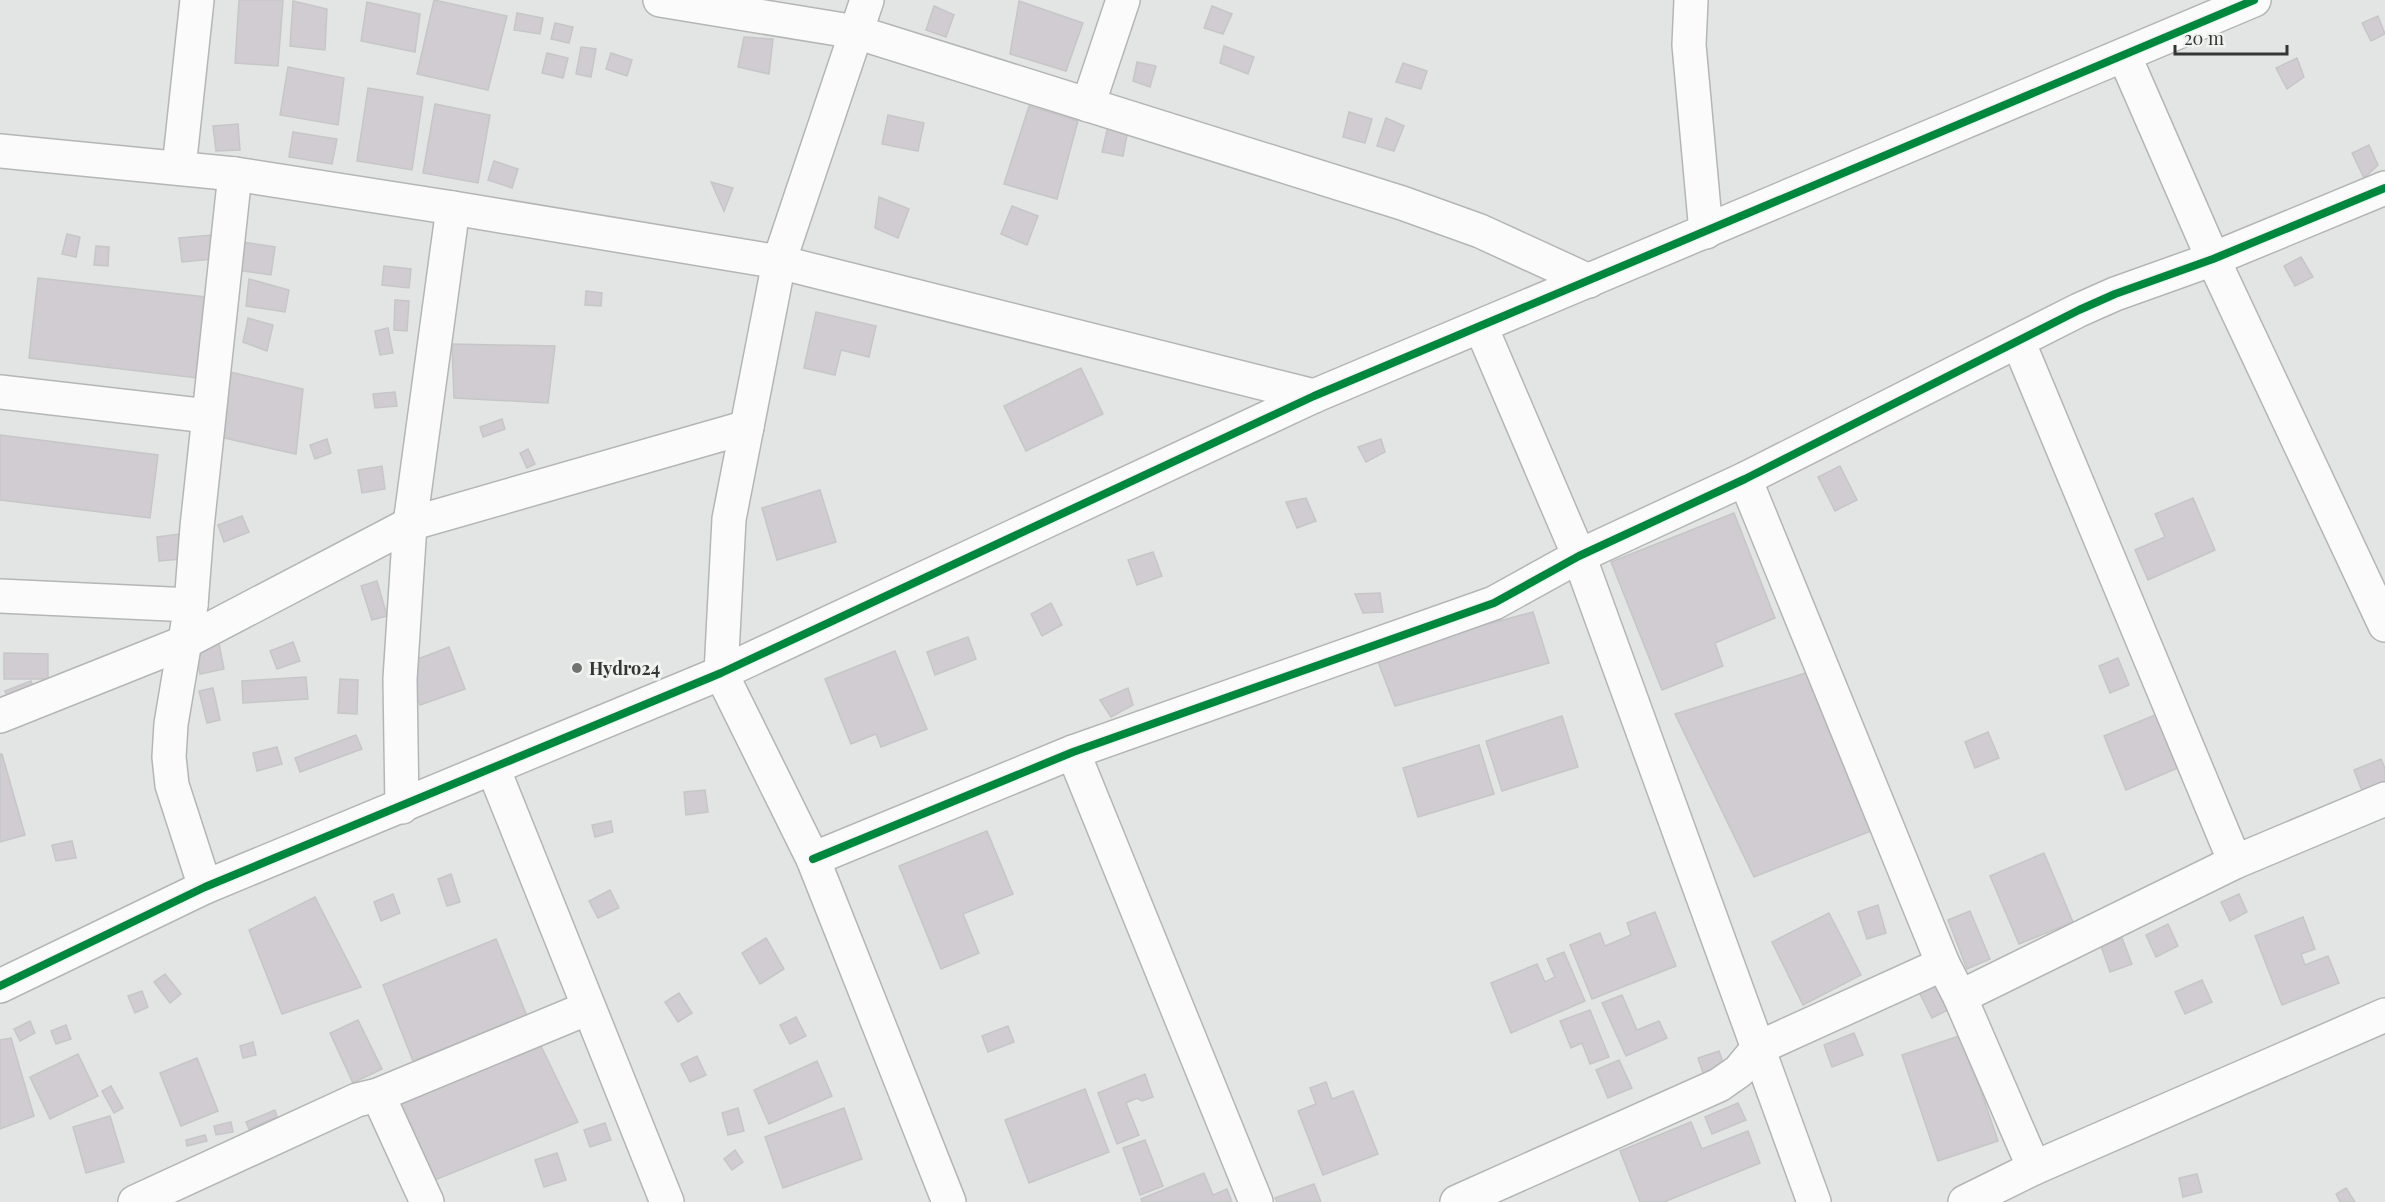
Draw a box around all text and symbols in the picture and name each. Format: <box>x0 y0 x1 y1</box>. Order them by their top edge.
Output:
scale bar <box>2175 18 2288 56</box>
text: 20 m <box>2184 26 2224 50</box>
place label: Hydro24 <box>589 656 660 680</box>
marker: Hydro24 <box>570 661 584 675</box>

